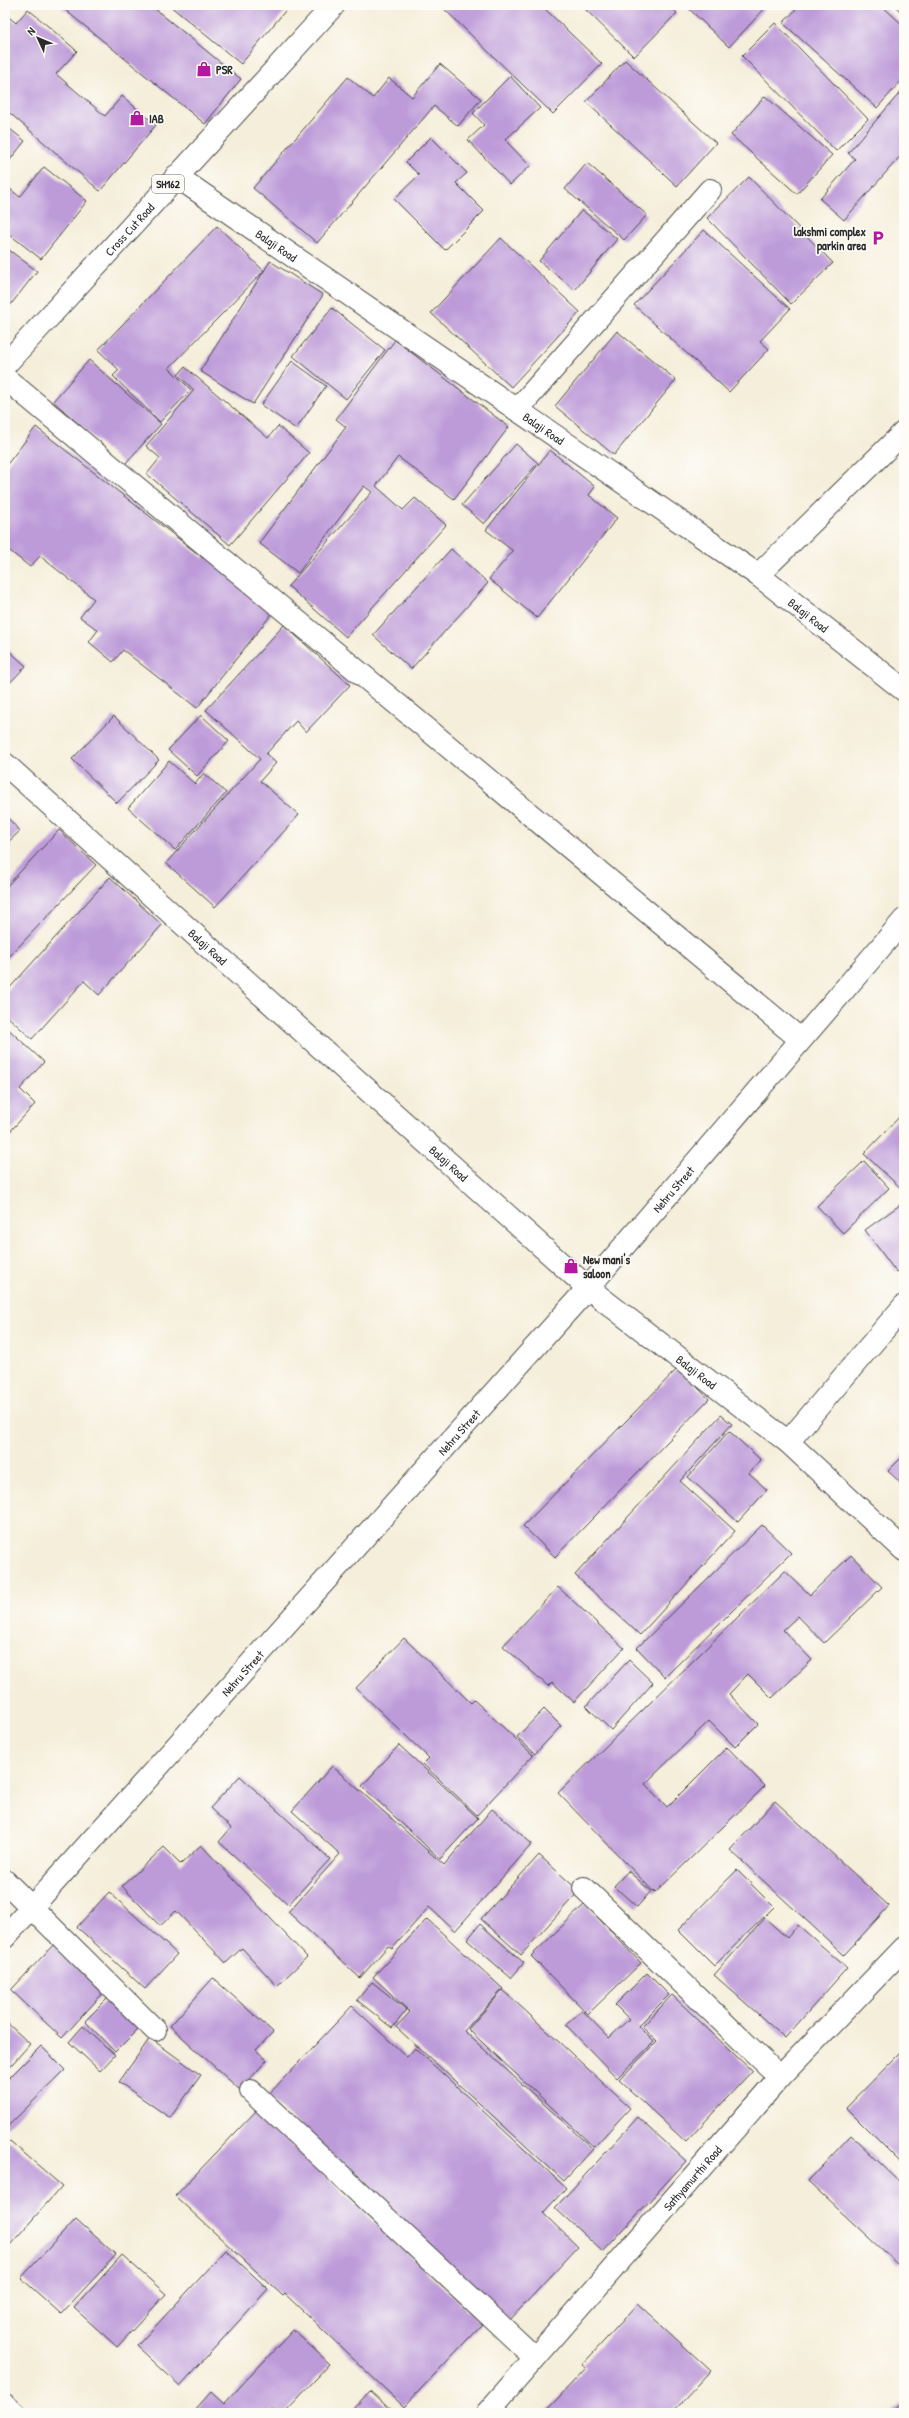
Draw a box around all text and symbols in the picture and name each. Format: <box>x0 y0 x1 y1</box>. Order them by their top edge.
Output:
north arrow <box>18 18 58 58</box>
text: N <box>24 24 38 38</box>
shop icon: PSR <box>195 60 213 78</box>
place label: PSR <box>216 61 233 78</box>
shop icon: IAB <box>128 109 146 127</box>
place label: IAB <box>149 110 164 127</box>
road number: SH162 <box>152 175 184 193</box>
street label: Cross Cut Road <box>101 199 158 259</box>
place label: lakshmi complex parkin area <box>794 223 867 255</box>
street label: Balaji Road <box>253 225 301 265</box>
parking icon: lakshmi complex parkin area <box>869 229 887 247</box>
street label: Balaji Road <box>520 408 568 449</box>
street label: Balaji Road <box>785 594 832 636</box>
street label: Balaji Road <box>185 925 231 969</box>
street label: Balaji Road <box>426 1141 472 1185</box>
street label: Nehru Street <box>648 1161 698 1216</box>
place label: New mani's saloon <box>583 1251 630 1282</box>
shop icon: New mani's saloon <box>562 1257 580 1275</box>
street label: Balaji Road <box>673 1351 721 1393</box>
street label: Nehru Street <box>434 1405 484 1459</box>
street label: Nehru Street <box>217 1646 268 1700</box>
street label: Sathyamurthi Road <box>659 2141 725 2214</box>

